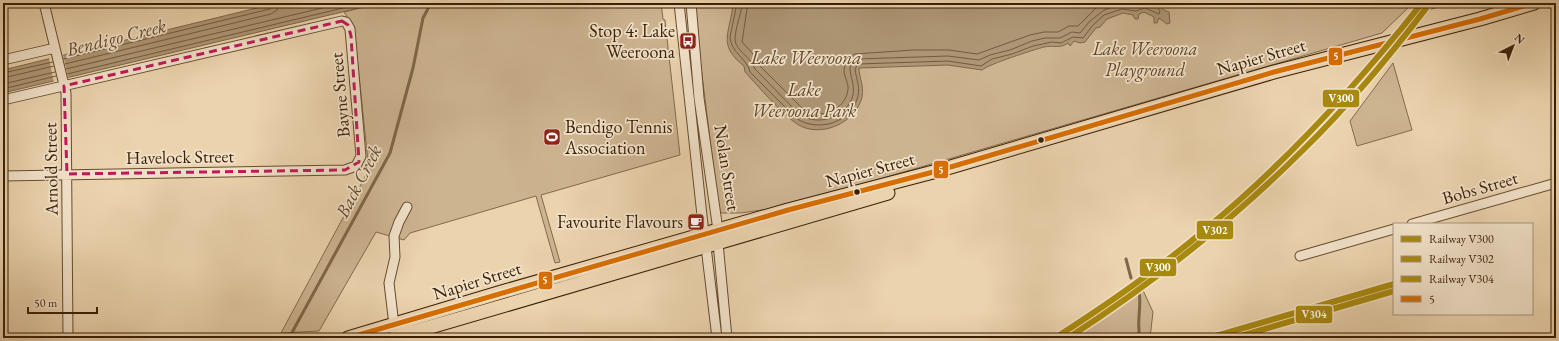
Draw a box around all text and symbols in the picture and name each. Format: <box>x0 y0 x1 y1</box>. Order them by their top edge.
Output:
water label: Bendigo Creek <box>63 13 169 62</box>
place label: Stop 4: Lake Weeroona <box>589 19 676 63</box>
north arrow <box>1493 26 1533 66</box>
text: N <box>1512 30 1528 47</box>
bus stop icon: Stop 4: Lake Weeroona <box>678 31 698 51</box>
street label: Napier Street <box>1214 33 1308 80</box>
park label: Lake Weeroona Playground <box>1091 37 1198 82</box>
water label: Lake Weeroona <box>749 45 862 70</box>
line badge: 5 <box>1328 47 1343 66</box>
text: 5 <box>1333 49 1339 63</box>
street label: Bayne Street <box>324 51 355 138</box>
park label: Lake Weeroona Park <box>752 78 856 122</box>
line badge: V300 <box>1322 89 1360 108</box>
text: V300 <box>1328 91 1354 105</box>
place label: Bendigo Tennis Association <box>564 115 673 159</box>
street label: Arnold Street <box>38 122 63 217</box>
street label: Nolan Street <box>709 123 746 213</box>
sports icon: Bendigo Tennis Association <box>542 127 562 147</box>
unlabelled marker <box>1036 135 1046 145</box>
water label: Back Creek <box>329 140 388 223</box>
street label: Havelock Street <box>126 144 235 169</box>
street label: Napier Street <box>823 146 917 192</box>
line badge: 5 <box>933 160 949 179</box>
text: 5 <box>938 163 944 177</box>
street label: Bobs Street <box>1439 166 1521 209</box>
unlabelled marker <box>852 187 862 197</box>
place label: Favourite Flavours <box>557 210 683 233</box>
cafe icon: Favourite Flavours <box>686 212 706 232</box>
line badge: V302 <box>1196 220 1234 240</box>
text: V302 <box>1202 223 1228 237</box>
legend <box>1393 223 1533 315</box>
text: Railway V300 <box>1429 231 1494 247</box>
text: Railway V302 <box>1429 251 1494 267</box>
street label: Napier Street <box>430 256 524 305</box>
line badge: V300 <box>1139 258 1177 277</box>
text: V300 <box>1145 260 1171 274</box>
line badge: 5 <box>538 271 553 290</box>
text: Railway V304 <box>1429 271 1494 287</box>
text: 5 <box>542 273 548 287</box>
scale bar <box>28 289 97 315</box>
text: 5 <box>1429 291 1435 307</box>
text: 50 m <box>34 295 58 311</box>
line badge: V304 <box>1295 305 1333 324</box>
text: V304 <box>1301 307 1327 321</box>

